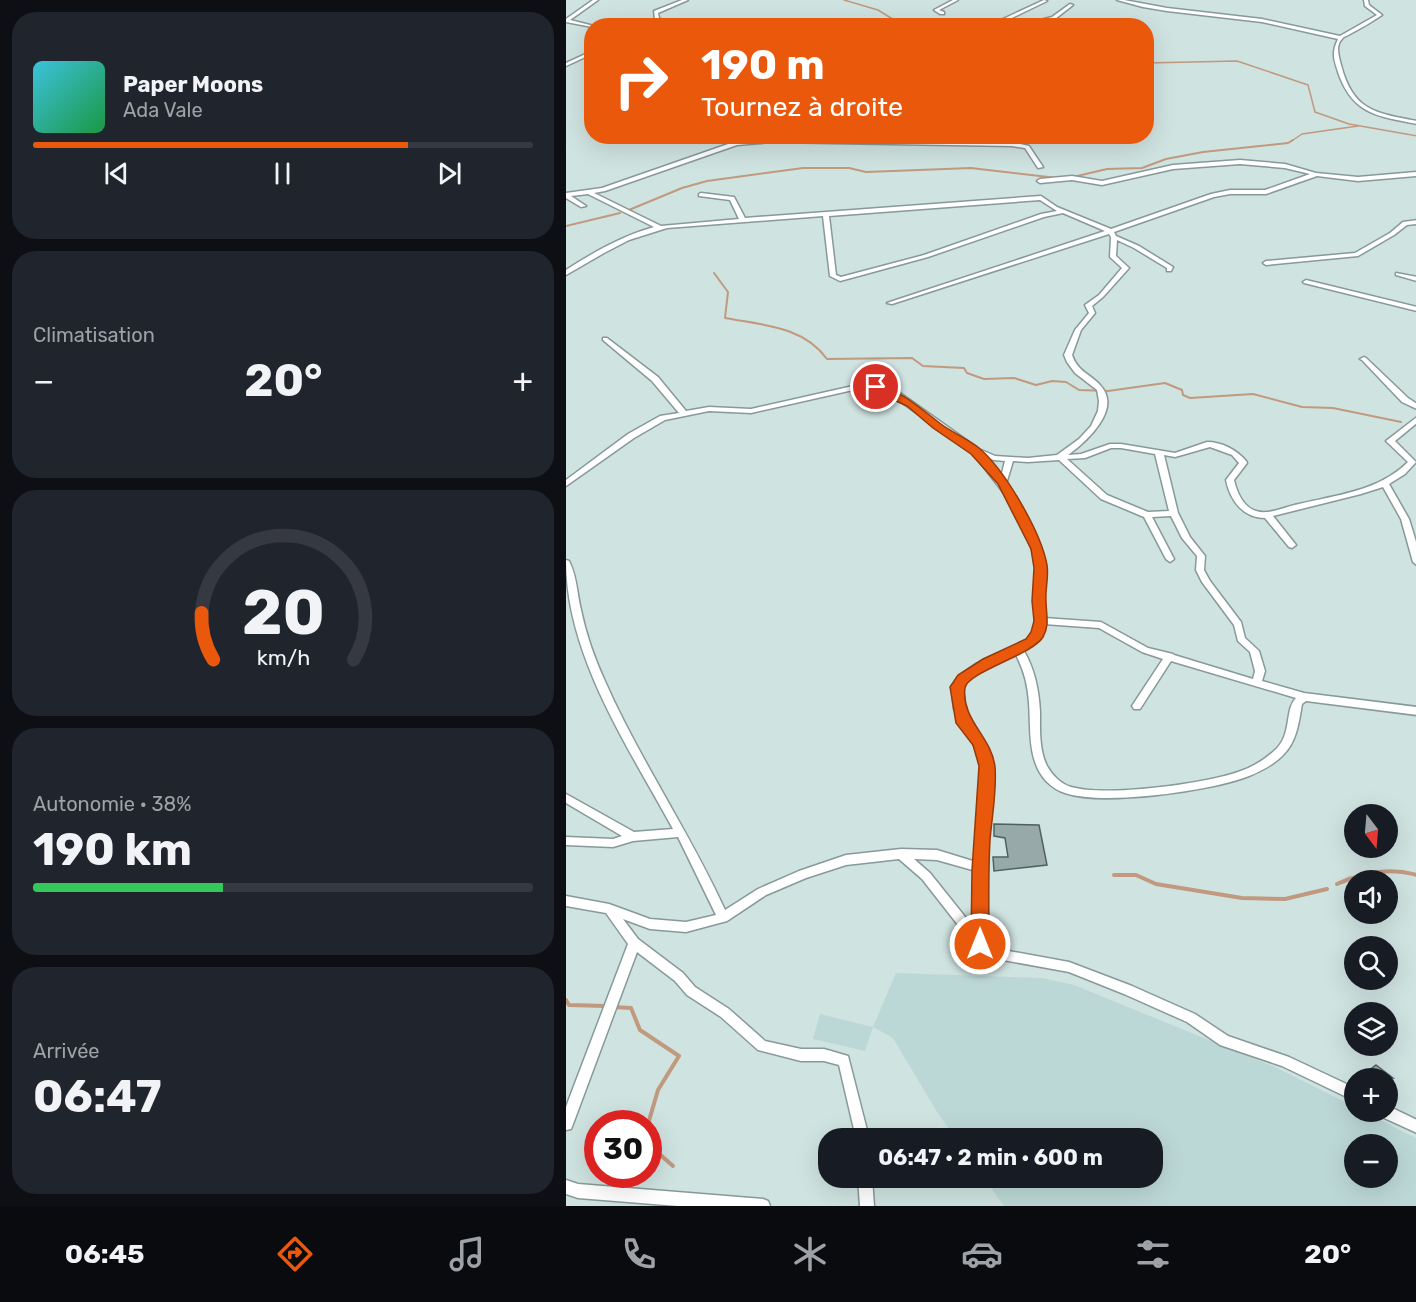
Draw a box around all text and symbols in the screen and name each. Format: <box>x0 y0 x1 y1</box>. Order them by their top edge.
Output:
text: 190 m <box>701 40 825 90</box>
icon: right <box>602 42 680 120</box>
text: Paper Moons <box>123 71 263 98</box>
text: Tournez à droite <box>701 91 903 123</box>
text: Ada Vale <box>123 98 203 122</box>
icon: previous <box>100 157 133 190</box>
icon: pause <box>266 157 299 190</box>
icon: next <box>433 157 466 190</box>
text: Climatisation <box>33 323 155 347</box>
text: 20° <box>244 354 323 407</box>
text: − <box>33 361 54 400</box>
text: + <box>512 361 533 400</box>
pin <box>850 361 901 412</box>
icon: arrive <box>859 370 892 403</box>
text: 20 <box>242 576 324 650</box>
text: km/h <box>256 645 310 670</box>
text: Autonomie · 38% <box>33 792 191 816</box>
north arrow <box>1344 804 1398 858</box>
map controls <box>1344 804 1398 1188</box>
text: 190 km <box>33 823 192 876</box>
button: sound <box>1344 870 1398 924</box>
position arrow <box>948 912 1012 976</box>
button: search <box>1344 936 1398 990</box>
button: layers <box>1344 1002 1398 1056</box>
text: Arrivée <box>33 1039 100 1063</box>
button: + <box>1344 1068 1398 1122</box>
text: 06:47 <box>33 1070 161 1123</box>
speed limit sign: 30 <box>584 1110 662 1188</box>
button: − <box>1344 1134 1398 1188</box>
text: 06:47 · 2 min · 600 m <box>878 1144 1103 1171</box>
icon: directions <box>274 1233 316 1275</box>
icon: music <box>446 1233 488 1275</box>
icon: phone <box>618 1233 660 1275</box>
icon: climate <box>789 1233 831 1275</box>
icon: car <box>961 1233 1003 1275</box>
icon: filters <box>1132 1233 1174 1275</box>
text: 06:45 <box>65 1238 145 1270</box>
text: 20° <box>1304 1238 1351 1270</box>

